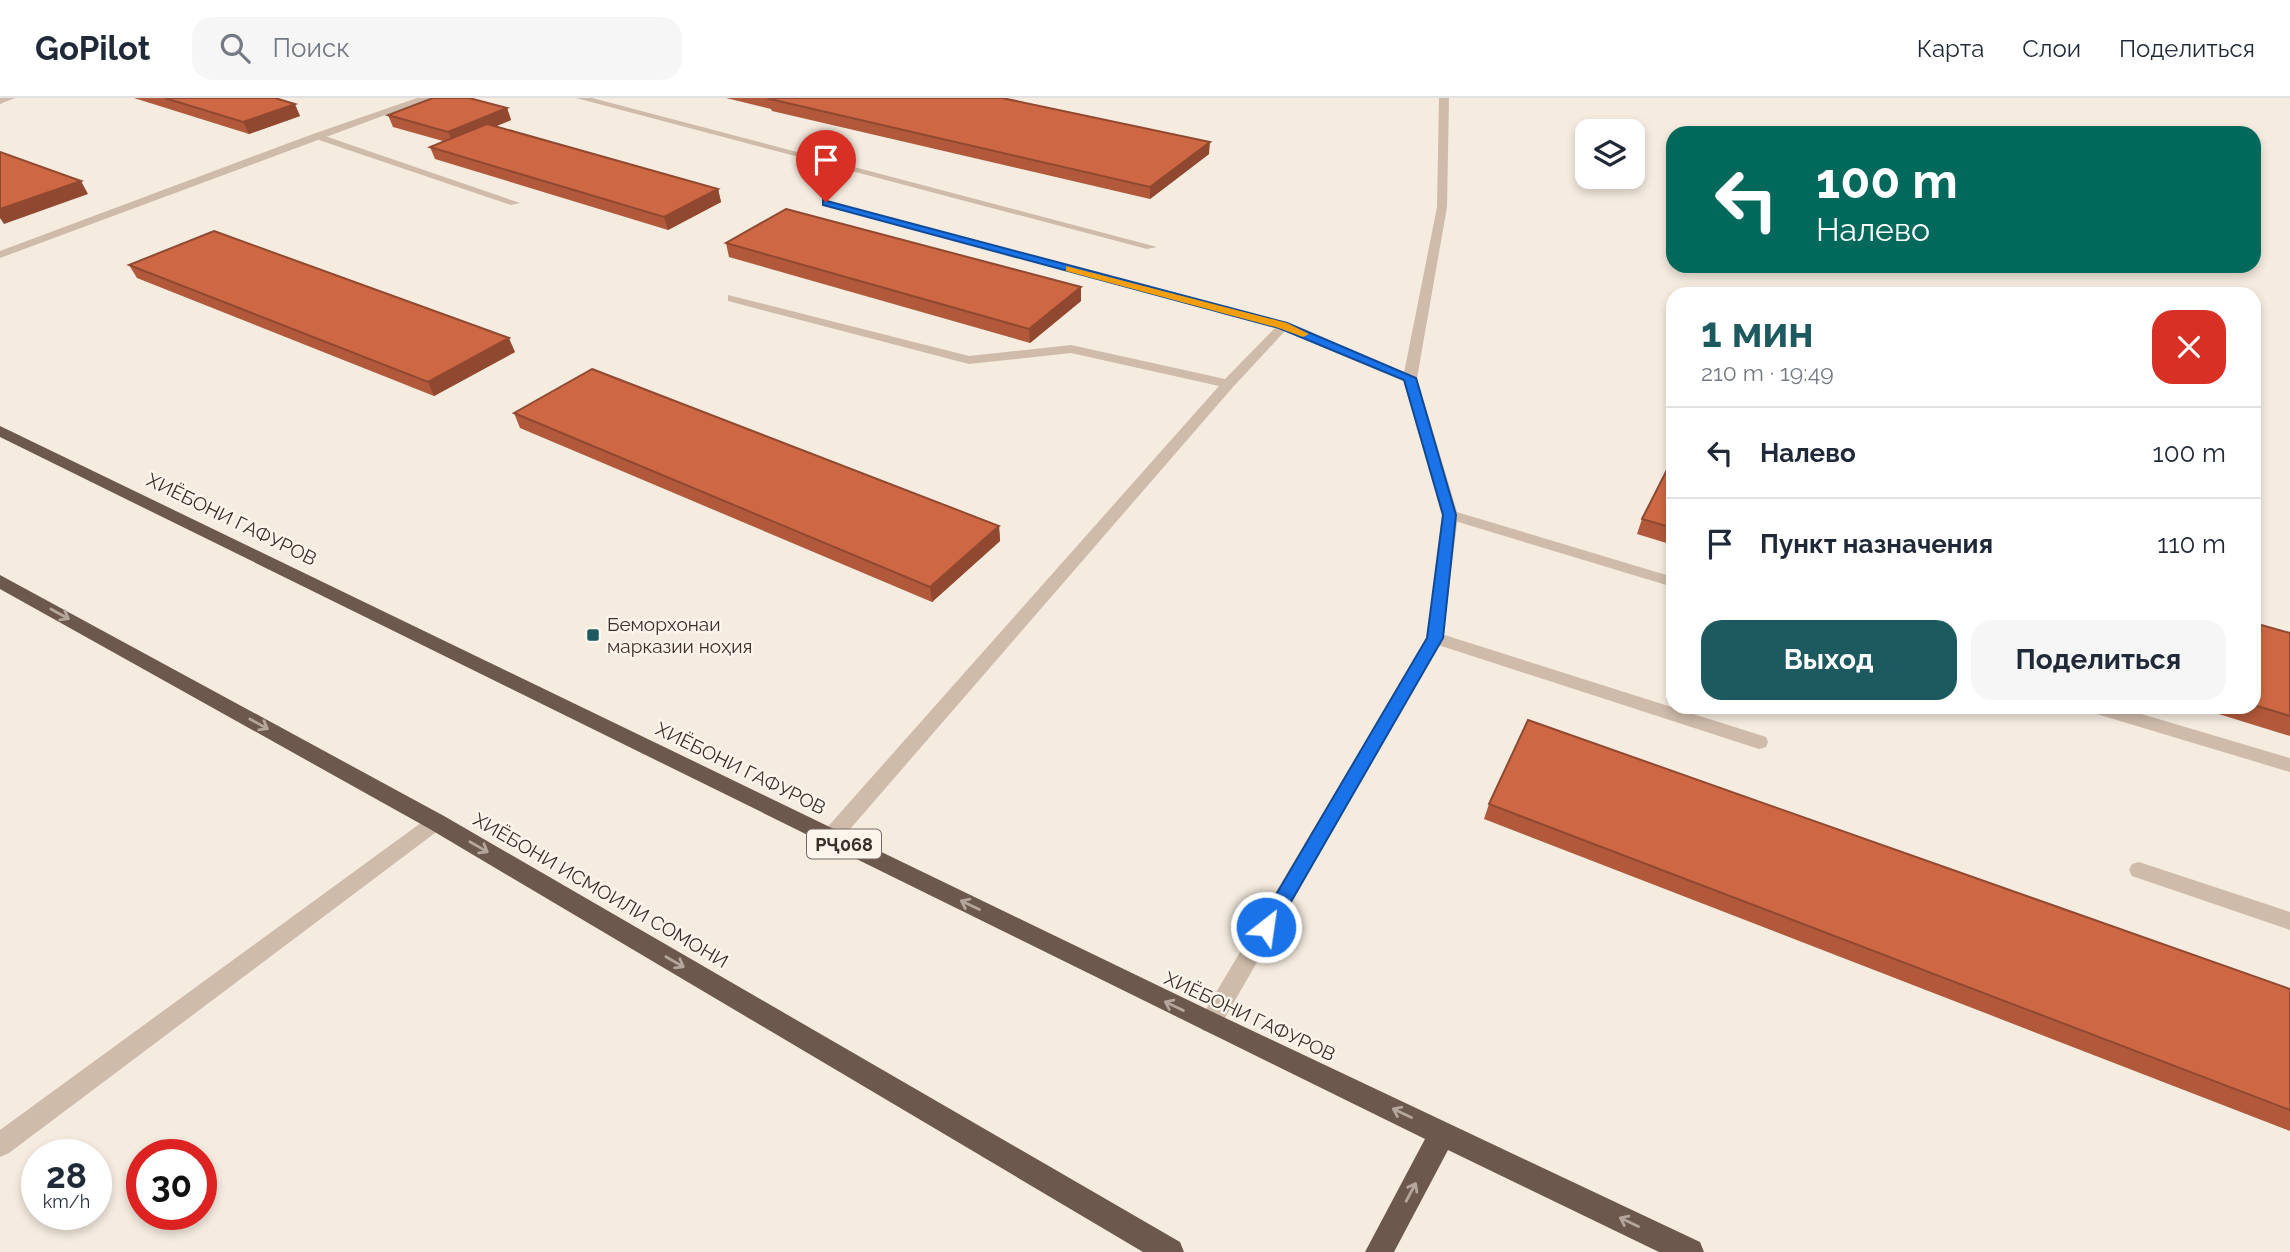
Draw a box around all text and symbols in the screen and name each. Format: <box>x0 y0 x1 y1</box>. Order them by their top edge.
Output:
search box <box>192 17 682 80</box>
text: GoPilot <box>35 29 150 68</box>
icon: search <box>216 29 254 67</box>
text: Поиск <box>272 33 350 63</box>
text: Карта <box>1917 34 1984 63</box>
text: Слои <box>2022 34 2081 63</box>
text: Поделиться <box>2119 34 2255 63</box>
map controls <box>1575 119 1645 189</box>
button: layers <box>1575 119 1645 189</box>
pin <box>796 130 856 202</box>
icon: arrive <box>807 141 845 179</box>
text: 100 m <box>1816 152 1958 209</box>
icon: left <box>1701 154 1792 245</box>
text: Налево <box>1816 211 1930 248</box>
text: 1 мин <box>1701 308 1814 357</box>
button: close <box>2152 310 2226 384</box>
text: 210 m · 19:49 <box>1701 359 1834 386</box>
icon: left <box>1701 434 1739 472</box>
text: Налево <box>1760 438 1856 468</box>
text: 100 m <box>2153 438 2226 468</box>
street label: ХИЁБОНИ ГАФУРОВ <box>144 468 320 570</box>
icon: arrive <box>1701 525 1739 563</box>
text: Пункт назначения <box>1760 529 1993 559</box>
text: 110 m <box>2157 529 2226 559</box>
one-way arrow <box>49 607 69 621</box>
place label: Беморхонаи марказии ноҳия <box>607 613 752 657</box>
button: Выход <box>1701 620 1957 700</box>
button: Поделиться <box>1971 620 2226 700</box>
marker: Беморхонаи марказии ноҳия <box>585 627 601 643</box>
one-way arrow <box>248 717 268 731</box>
street label: ХИЁБОНИ ГАФУРОВ <box>653 717 829 819</box>
street label: ХИЁБОНИ ИСМОИЛИ СОМОНИ <box>470 808 732 972</box>
road number: РҶ068 <box>807 830 881 858</box>
one-way arrow <box>468 840 488 854</box>
position arrow <box>1229 890 1303 964</box>
one-way arrow <box>960 898 981 912</box>
one-way arrow <box>664 956 685 969</box>
street label: ХИЁБОНИ ГАФУРОВ <box>1161 967 1339 1065</box>
one-way arrow <box>1164 998 1185 1012</box>
one-way arrow <box>1392 1106 1413 1119</box>
speed limit sign: 30 <box>126 1139 217 1230</box>
text: 28 <box>46 1155 87 1196</box>
one-way arrow <box>1405 1182 1418 1203</box>
text: km/h <box>43 1191 90 1212</box>
one-way arrow <box>1619 1215 1640 1229</box>

